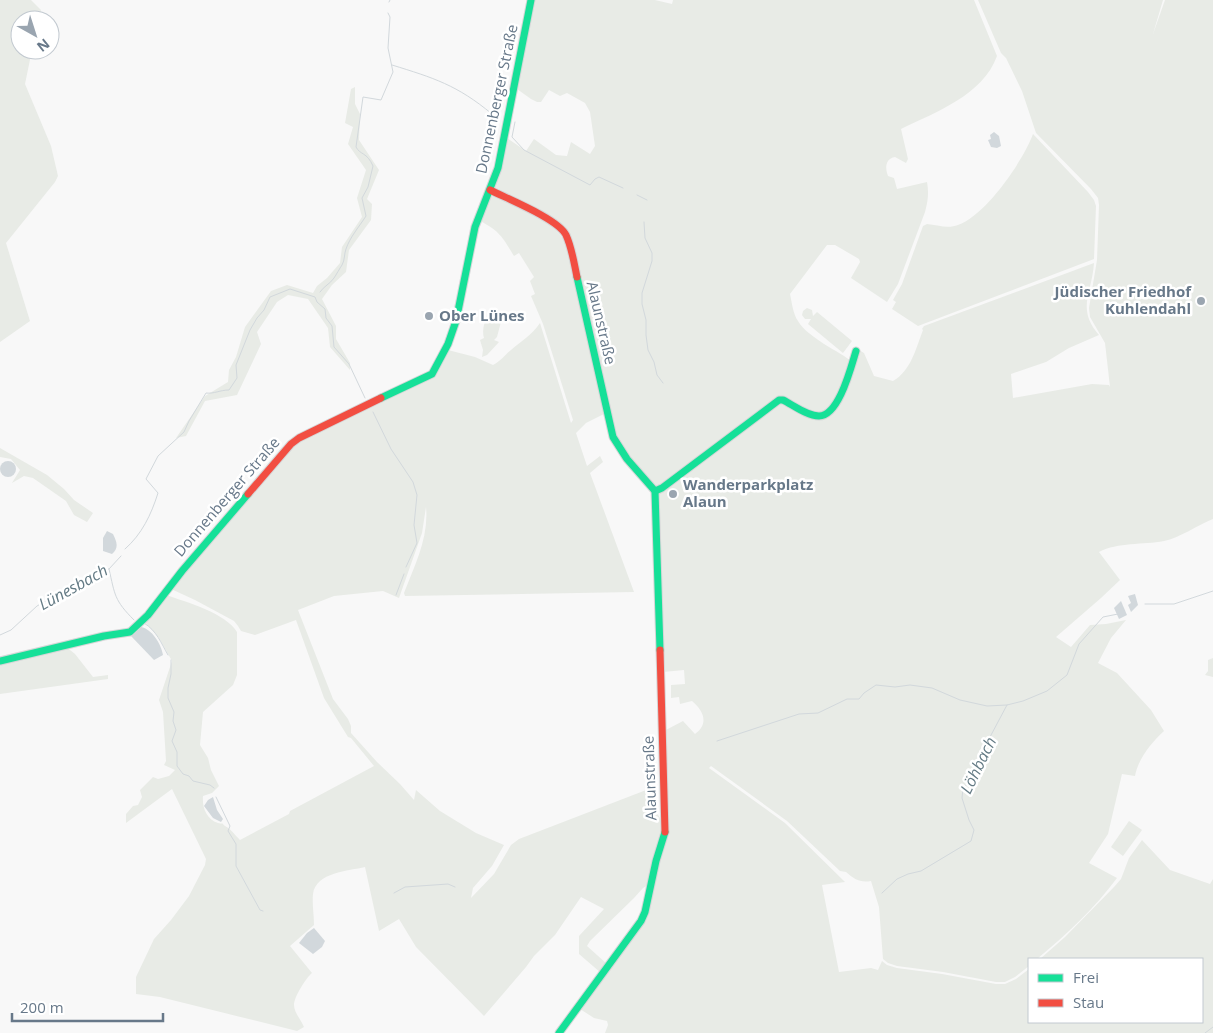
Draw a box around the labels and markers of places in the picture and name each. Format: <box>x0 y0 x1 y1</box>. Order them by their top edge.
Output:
place label: Jüdischer Friedhof Kuhlendahl <box>1053 281 1192 318</box>
marker: Jüdischer Friedhof Kuhlendahl <box>1195 295 1207 307</box>
place label: Ober Lünes <box>439 305 525 325</box>
marker: Ober Lünes <box>423 310 435 322</box>
place label: Wanderparkplatz Alaun <box>683 474 813 511</box>
marker: Wanderparkplatz Alaun <box>667 488 679 500</box>

